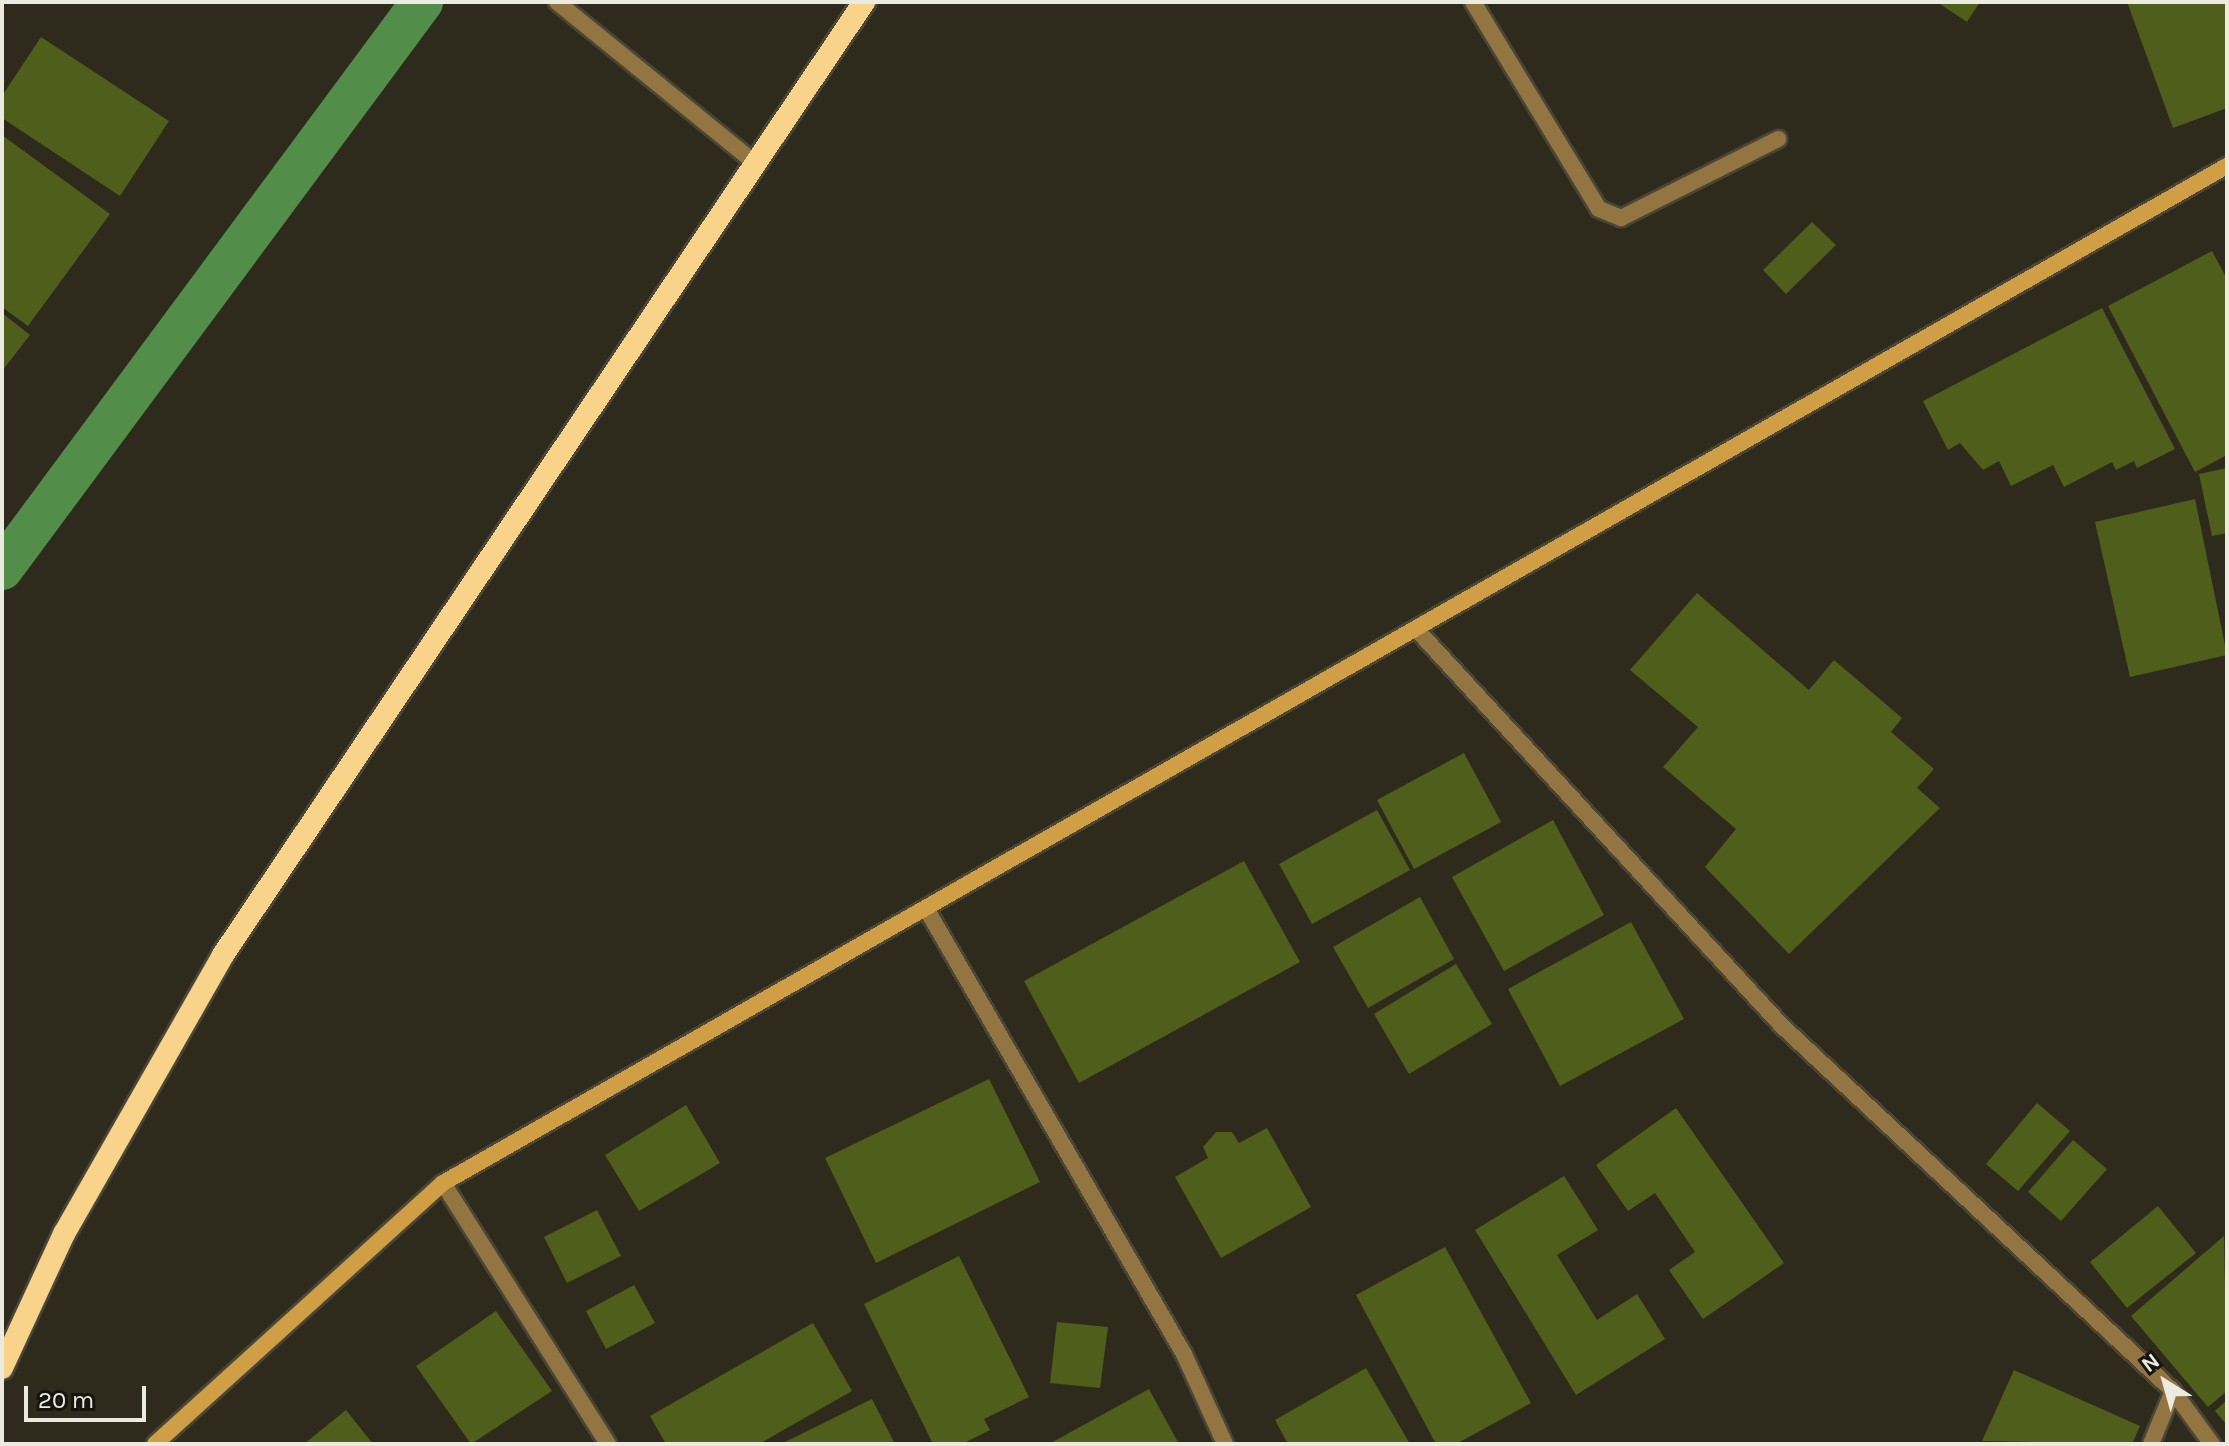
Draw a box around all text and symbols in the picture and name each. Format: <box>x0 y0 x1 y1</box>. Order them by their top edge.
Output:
north arrow <box>2125 1342 2205 1422</box>
text: N <box>2136 1348 2165 1378</box>
scale bar <box>28 1370 150 1420</box>
text: 20 m <box>38 1386 94 1414</box>

